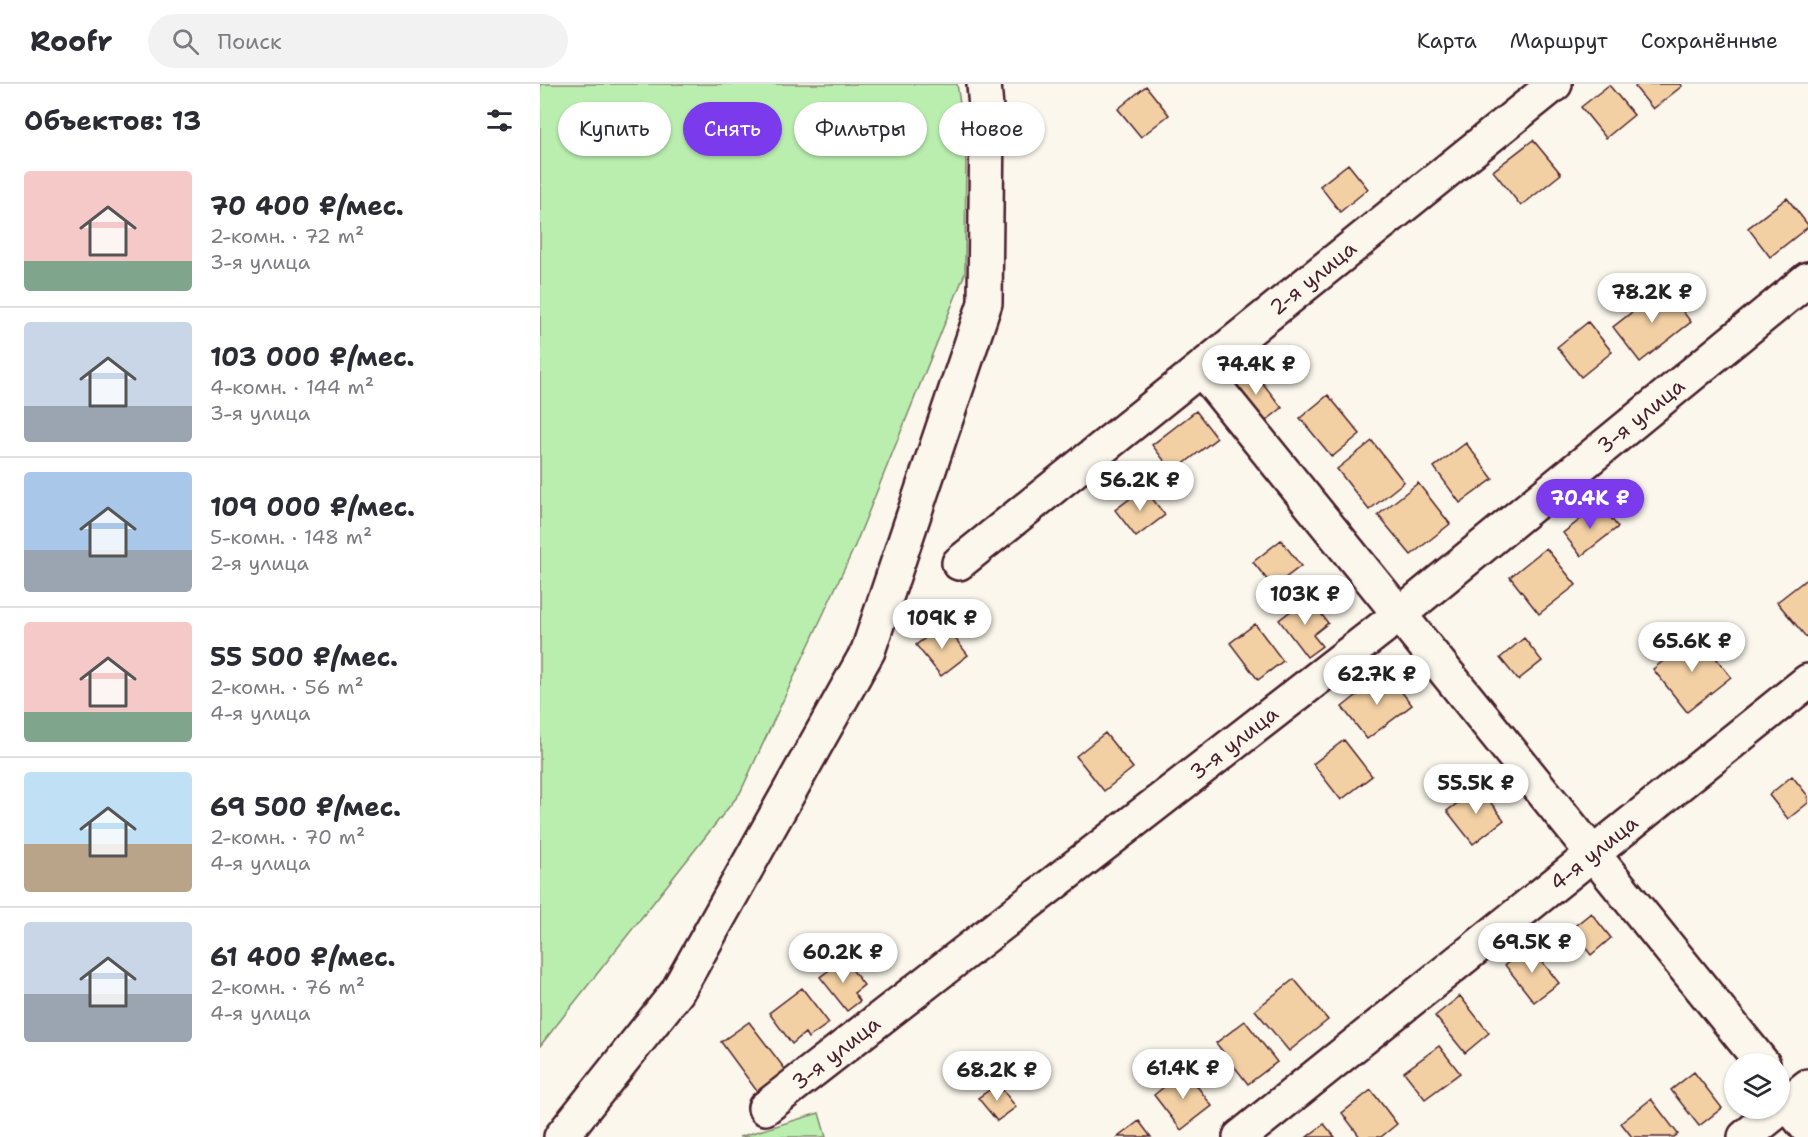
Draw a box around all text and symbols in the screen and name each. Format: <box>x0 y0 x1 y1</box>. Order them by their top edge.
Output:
search box <box>148 14 568 68</box>
text: Roofr <box>30 22 112 60</box>
icon: search <box>169 25 202 58</box>
text: Поиск <box>217 27 282 56</box>
text: Карта <box>1417 27 1477 55</box>
text: Маршрут <box>1510 27 1608 55</box>
text: Сохранённые <box>1641 27 1778 55</box>
chip: Купить <box>558 102 671 156</box>
chip: Снять <box>683 102 782 156</box>
chip: Фильтры <box>794 102 927 156</box>
chip: Новое <box>939 102 1045 156</box>
text: Объектов: 13 <box>24 103 201 138</box>
icon: filters <box>483 104 516 137</box>
text: 70 400 ₽/мес. <box>210 188 404 223</box>
icon: home <box>72 195 144 267</box>
text: 2-комн. · 72 m² <box>210 223 364 249</box>
street label: 2-я улица <box>1264 234 1362 322</box>
text: 3-я улица <box>210 249 310 275</box>
pin: 78.2K ₽ <box>1597 273 1707 324</box>
text: 78.2K ₽ <box>1611 279 1693 305</box>
text: 103 000 ₽/мес. <box>210 339 415 374</box>
pin: 74.4K ₽ <box>1201 345 1311 396</box>
icon: home <box>72 346 144 418</box>
text: 74.4K ₽ <box>1216 351 1296 377</box>
street label: 3-я улица <box>1591 372 1691 460</box>
text: 4-комн. · 144 m² <box>210 374 374 400</box>
text: 3-я улица <box>210 400 310 426</box>
pin: 56.2K ₽ <box>1085 461 1195 512</box>
text: 56.2K ₽ <box>1100 467 1180 493</box>
pin: 70.4K ₽ <box>1535 479 1645 530</box>
text: 70.4K ₽ <box>1550 485 1630 511</box>
text: 109 000 ₽/мес. <box>210 489 415 524</box>
icon: home <box>72 496 144 568</box>
text: 5-комн. · 148 m² <box>210 524 372 550</box>
text: 2-я улица <box>210 550 309 576</box>
pin: 103K ₽ <box>1256 575 1354 626</box>
text: 103K ₽ <box>1270 581 1340 607</box>
pin: 109K ₽ <box>893 599 991 650</box>
text: 109K ₽ <box>907 605 977 631</box>
pin: 65.6K ₽ <box>1637 622 1747 673</box>
text: 65.6K ₽ <box>1652 628 1732 654</box>
text: 55 500 ₽/мес. <box>210 639 398 674</box>
icon: home <box>72 646 144 718</box>
pin: 62.7K ₽ <box>1322 655 1432 706</box>
text: 62.7K ₽ <box>1337 661 1417 687</box>
text: 2-комн. · 56 m² <box>210 674 364 700</box>
text: 4-я улица <box>210 700 310 726</box>
street label: 3-я улица <box>1184 700 1284 786</box>
pin: 55.5K ₽ <box>1421 764 1531 815</box>
text: 55.5K ₽ <box>1438 770 1514 796</box>
text: 69 500 ₽/мес. <box>210 789 401 824</box>
icon: home <box>72 796 144 868</box>
street label: 4-я улица <box>1544 809 1644 897</box>
text: 2-комн. · 70 m² <box>210 824 365 850</box>
text: 4-я улица <box>210 850 310 876</box>
pin: 69.5K ₽ <box>1477 923 1587 974</box>
text: 69.5K ₽ <box>1492 929 1572 955</box>
pin: 60.2K ₽ <box>788 933 898 984</box>
text: 61 400 ₽/мес. <box>210 939 396 974</box>
text: 60.2K ₽ <box>803 939 883 965</box>
icon: home <box>72 946 144 1018</box>
text: 2-комн. · 76 m² <box>210 974 365 1000</box>
text: 4-я улица <box>210 1000 310 1026</box>
street label: 3-я улица <box>786 1010 886 1096</box>
pin: 61.4K ₽ <box>1128 1049 1238 1100</box>
pin: 68.2K ₽ <box>942 1051 1052 1102</box>
map controls <box>1724 1053 1790 1119</box>
button: layers <box>1724 1053 1790 1119</box>
text: 61.4K ₽ <box>1146 1055 1220 1081</box>
text: 68.2K ₽ <box>956 1057 1038 1083</box>

